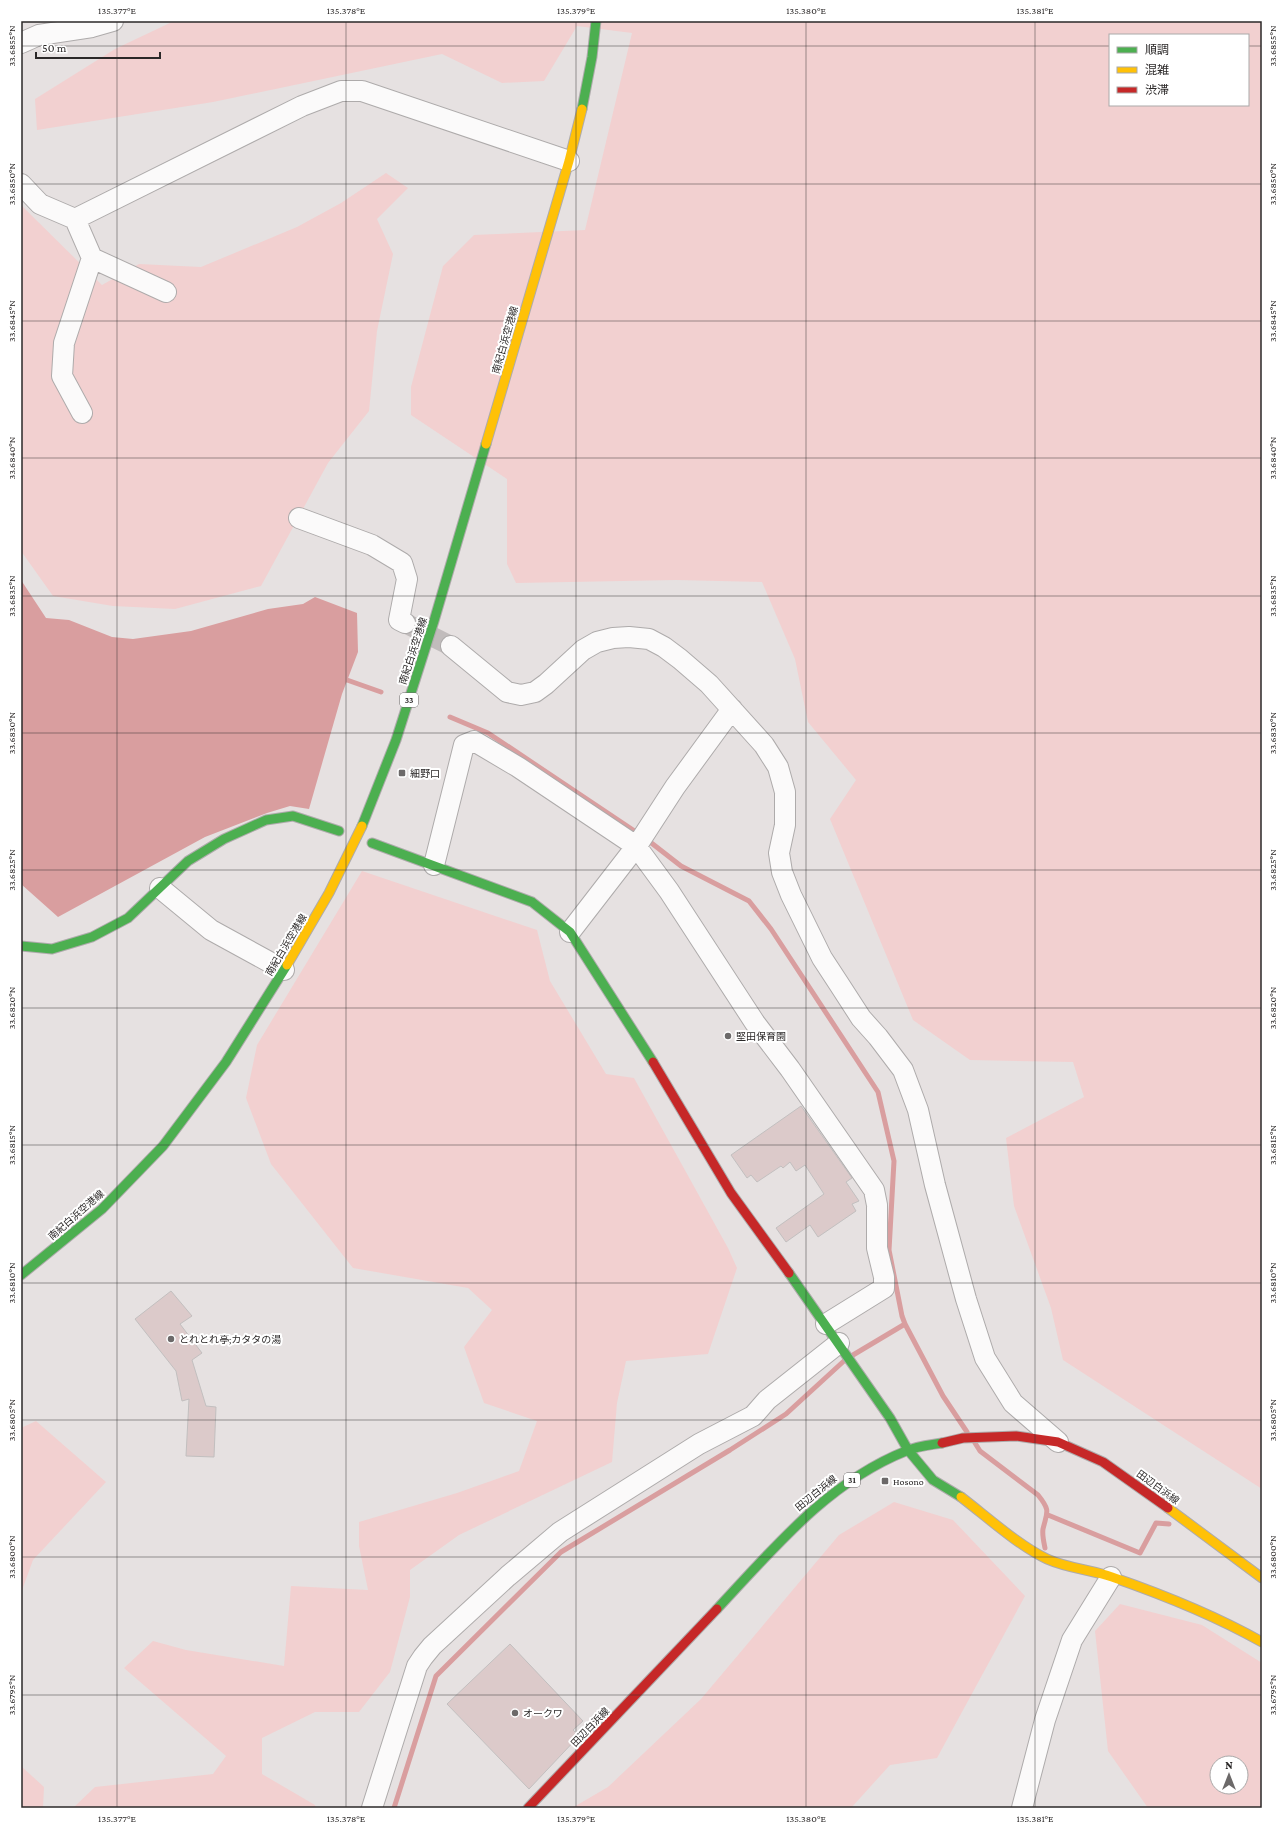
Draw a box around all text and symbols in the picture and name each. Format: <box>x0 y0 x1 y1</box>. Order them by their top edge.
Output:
text: 135.377°E <box>98 5 136 16</box>
text: 135.378°E <box>327 5 366 16</box>
text: 135.379°E <box>557 5 596 16</box>
text: 135.380°E <box>786 5 826 16</box>
text: 135.381°E <box>1016 5 1054 16</box>
text: 33.6855°N <box>6 25 17 67</box>
text: 33.6855°N <box>1267 25 1278 67</box>
scale bar <box>36 34 160 60</box>
legend <box>1109 34 1249 106</box>
text: 50 m <box>42 41 67 55</box>
text: 順調 <box>1145 43 1169 57</box>
text: 混雑 <box>1145 63 1169 77</box>
text: 渋滞 <box>1145 83 1169 97</box>
text: 33.6850°N <box>6 162 17 205</box>
text: 33.6850°N <box>1267 162 1278 205</box>
text: 33.6845°N <box>6 300 17 342</box>
text: 33.6845°N <box>1267 300 1278 342</box>
street label: 南紀白浜空港線 <box>490 305 520 375</box>
text: 33.6840°N <box>6 436 17 479</box>
text: 33.6840°N <box>1267 436 1278 479</box>
text: 33.6835°N <box>6 575 17 617</box>
text: 33.6835°N <box>1267 575 1278 617</box>
street label: 南紀白浜空港線 <box>397 616 429 686</box>
road number: 33 <box>400 693 418 707</box>
text: 33.6830°N <box>6 711 17 754</box>
text: 33.6830°N <box>1267 711 1278 754</box>
marker: 細野口 <box>397 768 407 778</box>
place label: 細野口 <box>410 768 440 779</box>
text: 33.6825°N <box>6 849 17 891</box>
text: 33.6825°N <box>1267 849 1278 891</box>
street label: 南紀白浜空港線 <box>263 912 309 978</box>
text: 33.6820°N <box>6 986 17 1029</box>
text: 33.6820°N <box>1267 986 1278 1029</box>
marker: 堅田保育園 <box>723 1031 733 1041</box>
place label: 堅田保育園 <box>736 1031 786 1042</box>
text: 33.6815°N <box>6 1125 17 1165</box>
text: 33.6815°N <box>1267 1125 1278 1165</box>
street label: 南紀白浜空港線 <box>46 1188 106 1242</box>
text: 33.6810°N <box>6 1262 17 1304</box>
text: 33.6810°N <box>1267 1262 1278 1304</box>
marker: とれとれ亭;カタタの湯 <box>166 1334 176 1344</box>
place label: とれとれ亭;カタタの湯 <box>179 1334 281 1345</box>
text: 33.6805°N <box>6 1398 17 1441</box>
text: 33.6805°N <box>1267 1398 1278 1441</box>
street label: 田辺白浜線 <box>1135 1468 1181 1506</box>
street label: 田辺白浜線 <box>793 1473 839 1513</box>
road number: 31 <box>844 1473 860 1487</box>
marker: Hosono <box>880 1476 890 1486</box>
place label: Hosono <box>893 1476 924 1487</box>
text: 33.6800°N <box>6 1535 17 1579</box>
text: 33.6800°N <box>1267 1535 1278 1579</box>
text: 33.6795°N <box>6 1674 17 1715</box>
text: 33.6795°N <box>1267 1674 1278 1715</box>
street label: 田辺白浜線 <box>569 1705 611 1749</box>
marker: オークワ <box>510 1708 520 1718</box>
place label: オークワ <box>523 1708 563 1719</box>
north arrow <box>1209 1755 1249 1795</box>
text: N <box>1225 1759 1233 1771</box>
text: 135.377°E <box>98 1813 136 1824</box>
text: 135.378°E <box>327 1813 366 1824</box>
text: 135.379°E <box>557 1813 596 1824</box>
text: 135.380°E <box>786 1813 826 1824</box>
text: 135.381°E <box>1016 1813 1054 1824</box>

